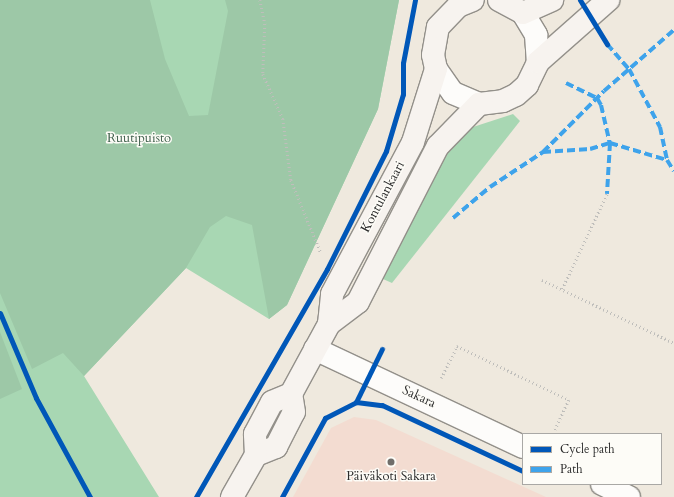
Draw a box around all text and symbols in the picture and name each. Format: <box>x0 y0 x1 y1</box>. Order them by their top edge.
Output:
park label: Ruutipuisto <box>107 130 171 146</box>
street label: Kontulankaari <box>358 159 408 235</box>
street label: Sakara <box>400 383 438 411</box>
legend <box>522 433 662 485</box>
text: Cycle path <box>560 441 615 457</box>
marker: Päiväkoti Sakara <box>386 457 396 467</box>
text: Path <box>560 461 583 477</box>
place label: Päiväkoti Sakara <box>346 468 436 484</box>

